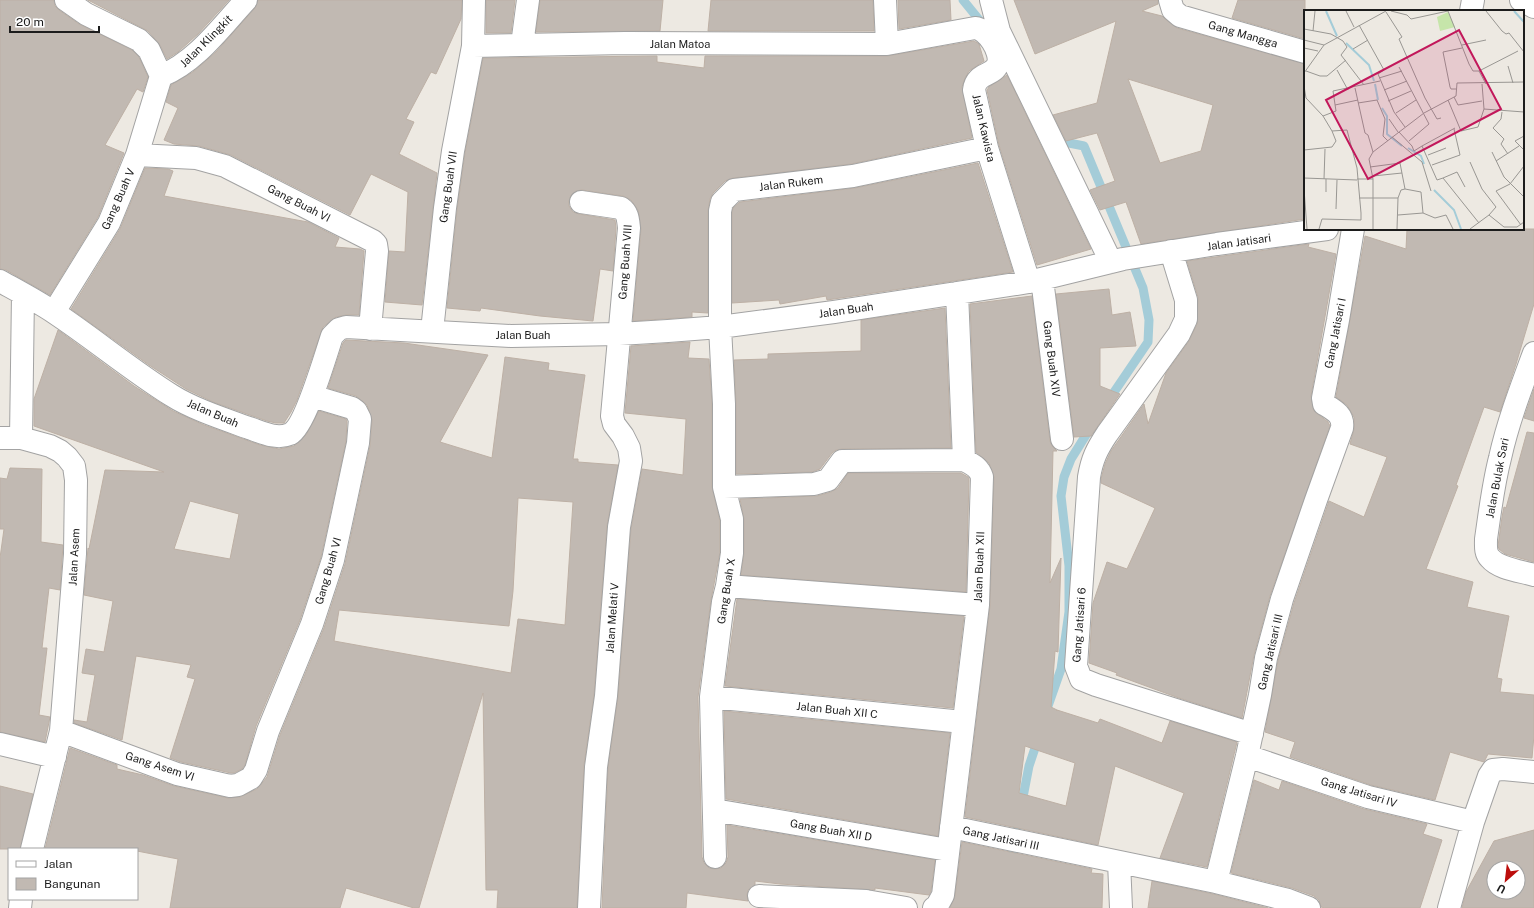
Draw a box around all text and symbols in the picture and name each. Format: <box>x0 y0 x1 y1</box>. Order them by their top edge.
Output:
scale bar <box>10 8 99 34</box>
inset map <box>1304 10 1524 230</box>
street label: Jalan Klingkit <box>177 12 235 70</box>
text: 20 m <box>16 15 44 29</box>
street label: Gang Mangga <box>1207 18 1279 50</box>
street label: Jalan Matoa <box>650 38 710 50</box>
street label: Jalan Kawista <box>970 93 998 163</box>
street label: Gang Buah VII <box>437 150 459 224</box>
street label: Gang Buah V <box>99 166 137 232</box>
street label: Jalan Rukem <box>758 173 824 193</box>
street label: Gang Buah VI <box>265 182 333 224</box>
street label: Gang Buah VIII <box>616 224 634 300</box>
street label: Jalan Jatisari <box>1206 232 1272 252</box>
street label: Gang Jatisari I <box>1322 297 1348 369</box>
street label: Jalan Buah <box>818 300 874 320</box>
street label: Gang Buah XIV <box>1041 320 1063 399</box>
street label: Jalan Buah <box>496 329 550 341</box>
street label: Jalan Buah <box>185 397 241 429</box>
street label: Jalan Bulak Sari <box>1483 437 1511 519</box>
street label: Jalan Asem <box>66 528 82 586</box>
street label: Jalan Buah XII <box>972 531 986 603</box>
street label: Gang Buah VI <box>313 536 343 606</box>
street label: Gang Buah X <box>715 557 737 625</box>
street label: Jalan Melati V <box>604 582 620 654</box>
street label: Gang Jatisari 6 <box>1070 587 1088 663</box>
street label: Gang Jatisari III <box>1255 613 1285 691</box>
street label: Jalan Buah XII C <box>796 700 878 720</box>
street label: Gang Asem VI <box>124 749 196 783</box>
street label: Gang Jatisari IV <box>1319 775 1399 809</box>
street label: Gang Buah XII D <box>789 817 873 843</box>
street label: Gang Jatisari III <box>962 824 1040 852</box>
legend <box>8 848 138 900</box>
text: Jalan <box>44 857 73 871</box>
north arrow <box>1486 860 1526 900</box>
text: Bangunan <box>44 877 100 891</box>
text: U <box>1495 882 1508 896</box>

